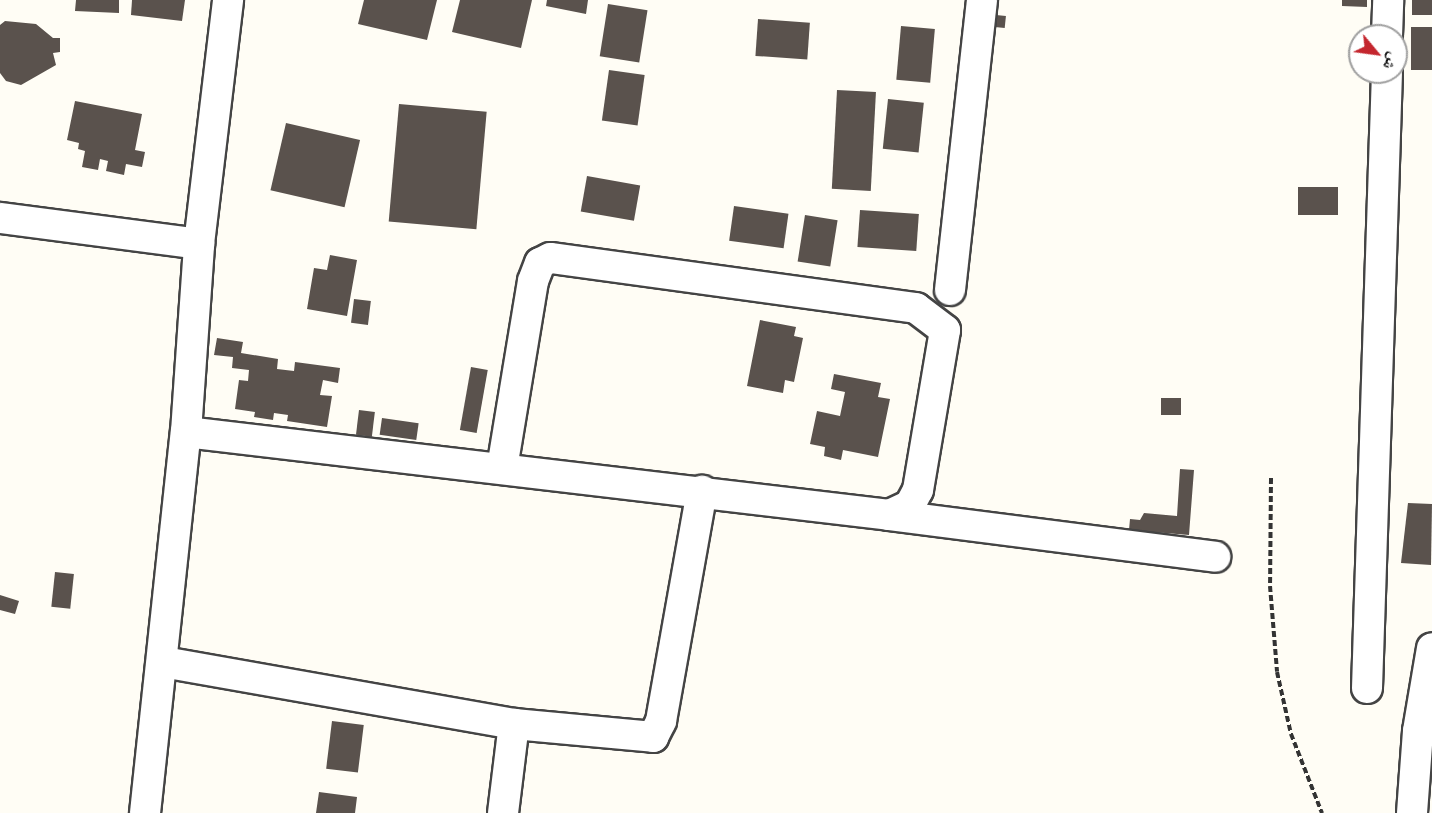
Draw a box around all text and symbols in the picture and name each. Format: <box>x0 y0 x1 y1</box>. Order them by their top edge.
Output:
north arrow <box>1348 24 1408 84</box>
text: ش <box>1378 49 1406 75</box>

